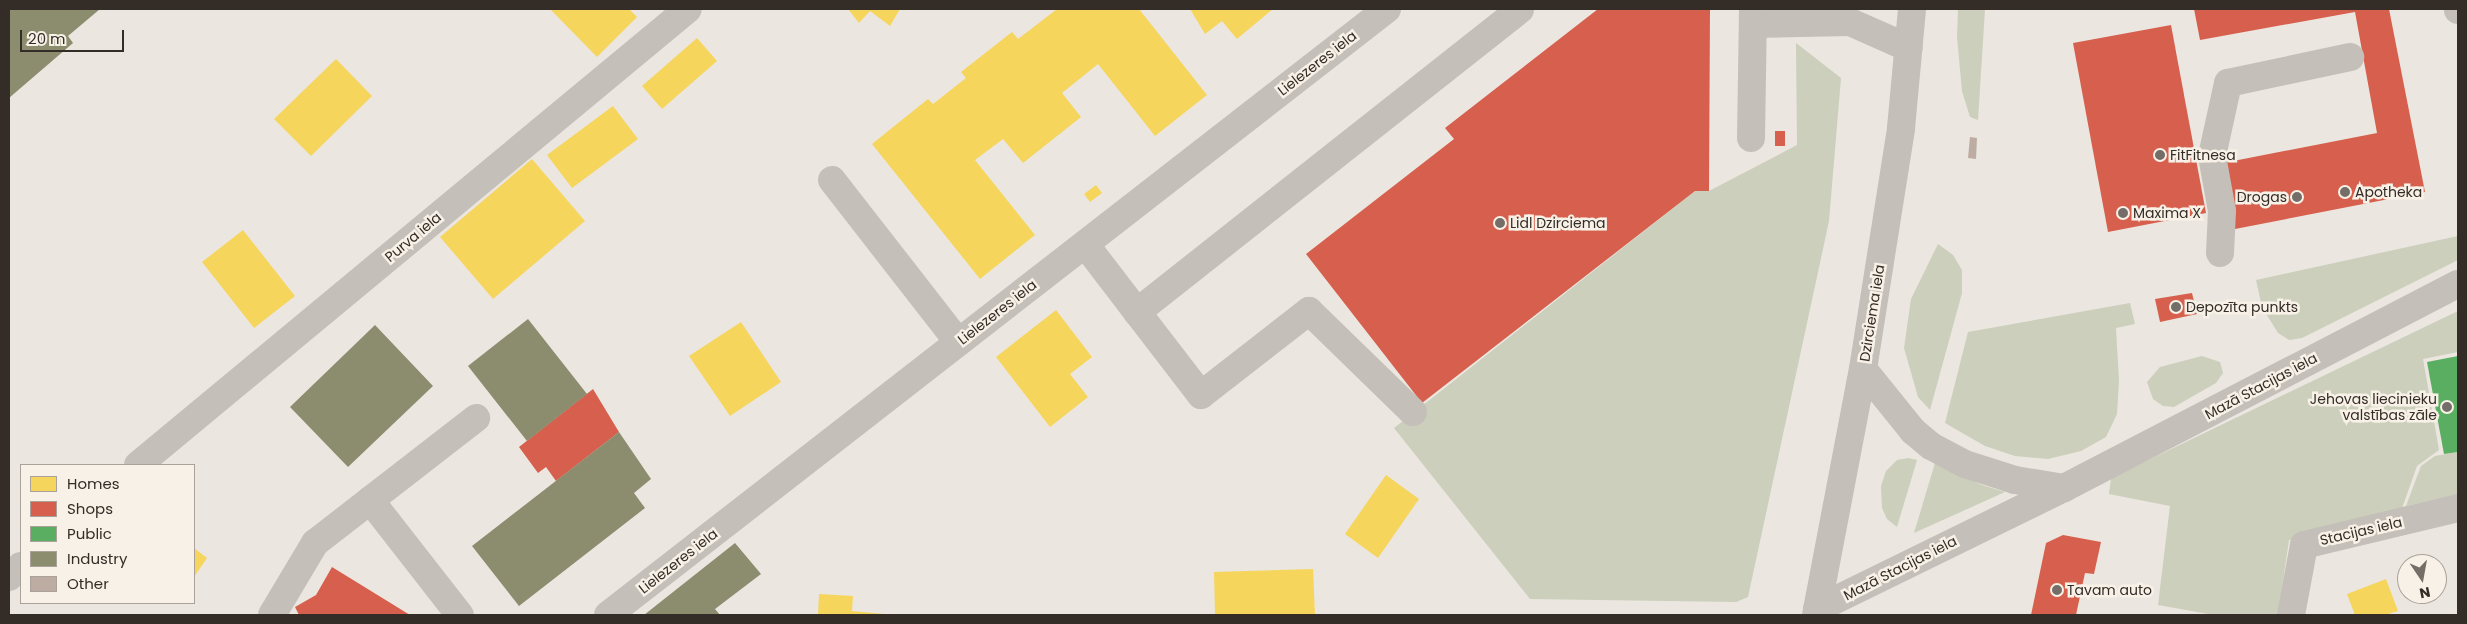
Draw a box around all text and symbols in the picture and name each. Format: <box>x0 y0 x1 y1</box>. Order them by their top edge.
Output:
scale bar <box>22 20 126 52</box>
street label: Lielezeres iela <box>1274 27 1360 99</box>
text: 20 m <box>28 28 66 49</box>
place label: FitFitnesa <box>2170 147 2236 163</box>
marker: FitFitnesa <box>2154 149 2166 161</box>
place label: Apotheka <box>2355 184 2422 200</box>
marker: Apotheka <box>2339 186 2351 198</box>
place label: Drogas <box>2237 189 2287 205</box>
marker: Drogas <box>2291 191 2303 203</box>
place label: Maxima X <box>2133 205 2201 221</box>
marker: Maxima X <box>2117 207 2129 219</box>
street label: Purva iela <box>381 209 445 265</box>
place label: Lidl Dzirciema <box>1510 215 1606 231</box>
marker: Lidl Dzirciema <box>1494 217 1506 229</box>
street label: Dzirciema iela <box>1856 263 1888 363</box>
street label: Lielezeres iela <box>954 276 1040 348</box>
place label: Depozīta punkts <box>2186 299 2298 315</box>
marker: Depozīta punkts <box>2170 301 2182 313</box>
street label: Mazā Stacijas iela <box>2202 349 2320 423</box>
place label: Jehovas liecinieku valstības zāle <box>2310 391 2437 424</box>
marker: Jehovas liecinieku valstības zāle <box>2441 401 2453 413</box>
legend <box>20 464 195 604</box>
text: Homes <box>67 473 120 494</box>
text: Shops <box>67 498 113 519</box>
street label: Stacijas iela <box>2318 513 2404 549</box>
text: Public <box>67 523 112 544</box>
street label: Lielezeres iela <box>635 525 721 597</box>
street label: Mazā Stacijas iela <box>1841 532 1959 604</box>
text: Industry <box>67 548 127 569</box>
north arrow <box>2397 554 2447 604</box>
text: Other <box>67 573 109 594</box>
place label: Tavam auto <box>2067 582 2152 598</box>
text: N <box>2418 582 2432 604</box>
marker: Tavam auto <box>2051 584 2063 596</box>

